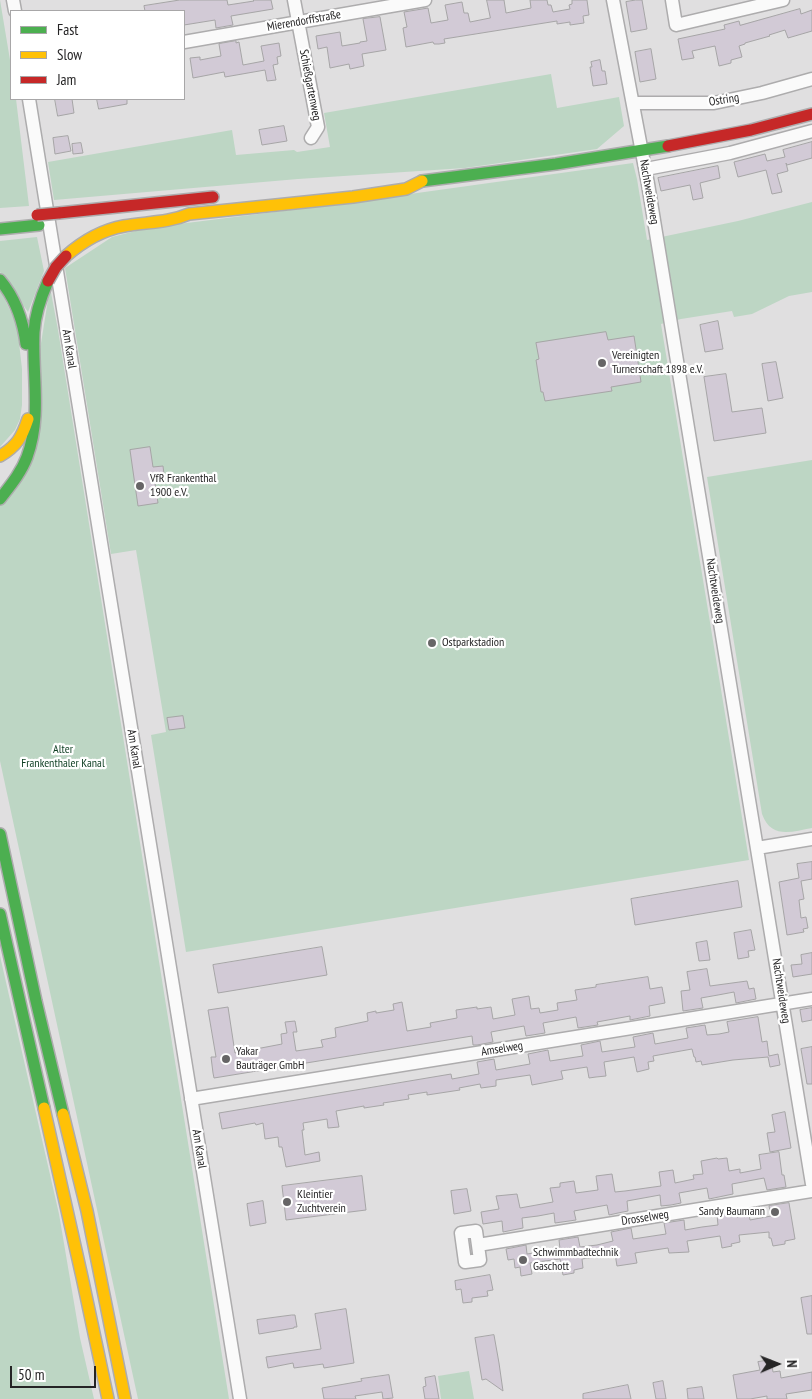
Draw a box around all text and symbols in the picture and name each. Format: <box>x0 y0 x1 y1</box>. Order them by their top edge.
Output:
street label: Mierendorffstraße <box>266 7 342 35</box>
legend <box>10 10 185 100</box>
text: Fast <box>57 20 78 39</box>
text: Slow <box>57 45 82 64</box>
street label: Schießgartenweg <box>296 48 324 122</box>
text: Jam <box>57 70 76 89</box>
street label: Ostring <box>708 91 740 109</box>
street label: Nachtweideweg <box>636 158 662 226</box>
street label: Am Kanal <box>59 328 79 370</box>
place label: Vereinigten Turnerschaft 1898 e.V. <box>612 349 703 377</box>
marker: Vereinigten Turnerschaft 1898 e.V. <box>596 357 608 369</box>
place label: VfR Frankenthal 1900 e.V. <box>150 472 216 500</box>
marker: VfR Frankenthal 1900 e.V. <box>134 480 146 492</box>
street label: Nachtweideweg <box>703 557 727 625</box>
place label: Ostparkstadion <box>442 636 504 650</box>
marker: Ostparkstadion <box>426 637 438 649</box>
street label: Am Kanal <box>124 728 144 770</box>
park label: Alter Frankenthaler Kanal <box>21 743 105 771</box>
street label: Nachtweideweg <box>769 957 793 1025</box>
street label: Amselweg <box>480 1039 524 1059</box>
place label: Yakar Bauträger GmbH <box>236 1045 304 1073</box>
marker: Yakar Bauträger GmbH <box>220 1053 232 1065</box>
street label: Am Kanal <box>189 1128 209 1170</box>
place label: Kleintier Zuchtverein <box>297 1188 346 1216</box>
marker: Kleintier Zuchtverein <box>281 1196 293 1208</box>
place label: Sandy Baumann <box>699 1205 765 1219</box>
marker: Sandy Baumann <box>769 1206 781 1218</box>
street label: Drosselweg <box>620 1207 670 1229</box>
place label: Schwimmbadtechnik Gaschott <box>533 1246 618 1274</box>
marker: Schwimmbadtechnik Gaschott <box>517 1254 529 1266</box>
north arrow <box>752 1339 802 1389</box>
scale bar <box>12 1356 99 1388</box>
text: N <box>783 1360 801 1368</box>
text: 50 m <box>18 1365 44 1384</box>

